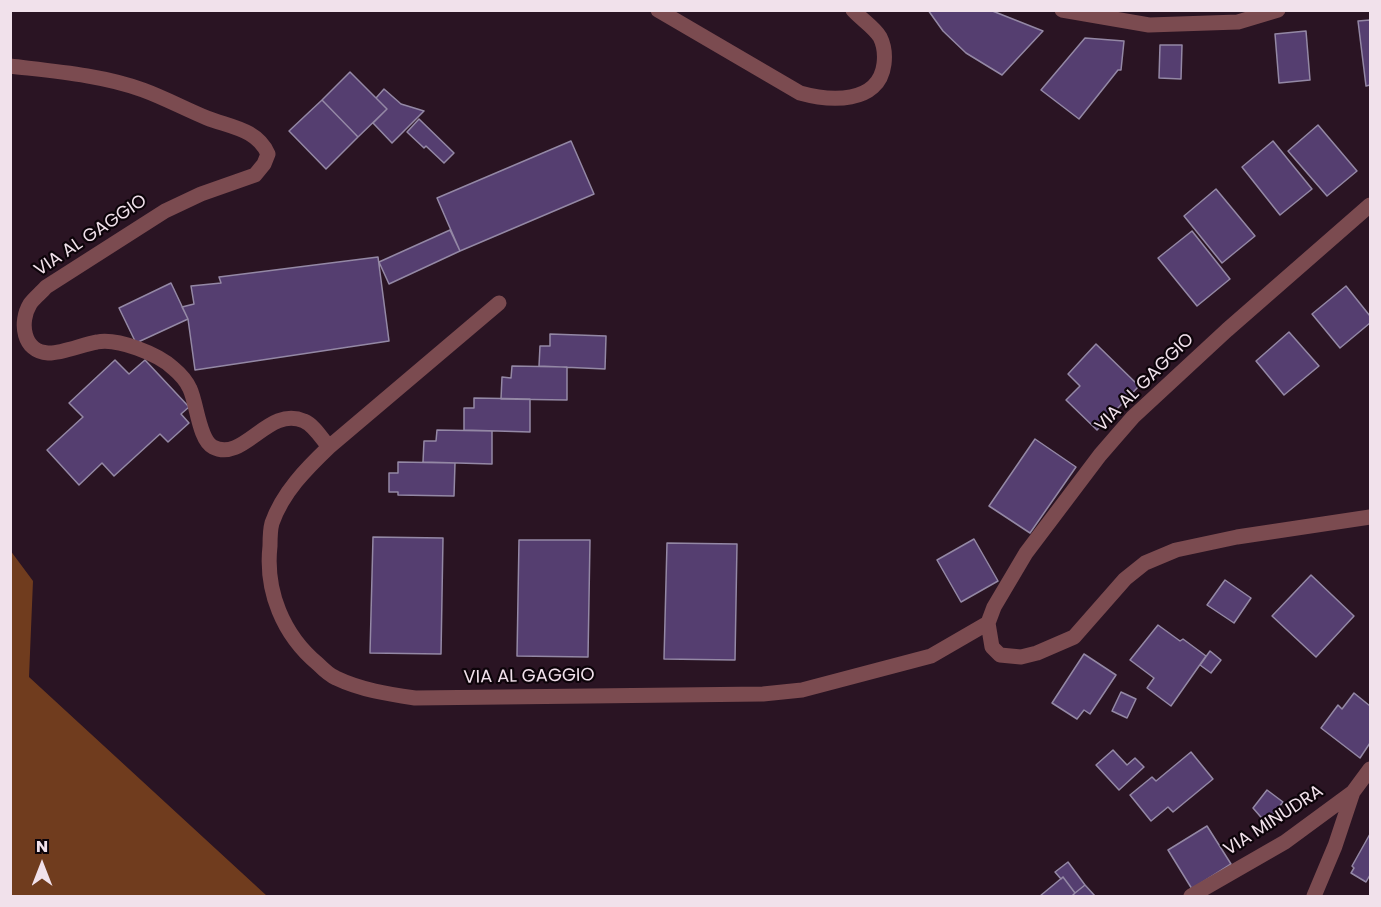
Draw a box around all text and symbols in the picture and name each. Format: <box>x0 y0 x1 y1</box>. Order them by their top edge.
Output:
street label: VIA AL GAGGIO <box>31 190 151 282</box>
street label: VIA AL GAGGIO <box>1091 329 1199 437</box>
street label: VIA AL GAGGIO <box>463 665 595 689</box>
street label: VIA MINUDRA <box>1220 781 1328 861</box>
north arrow <box>12 835 72 895</box>
text: N <box>36 835 48 858</box>

